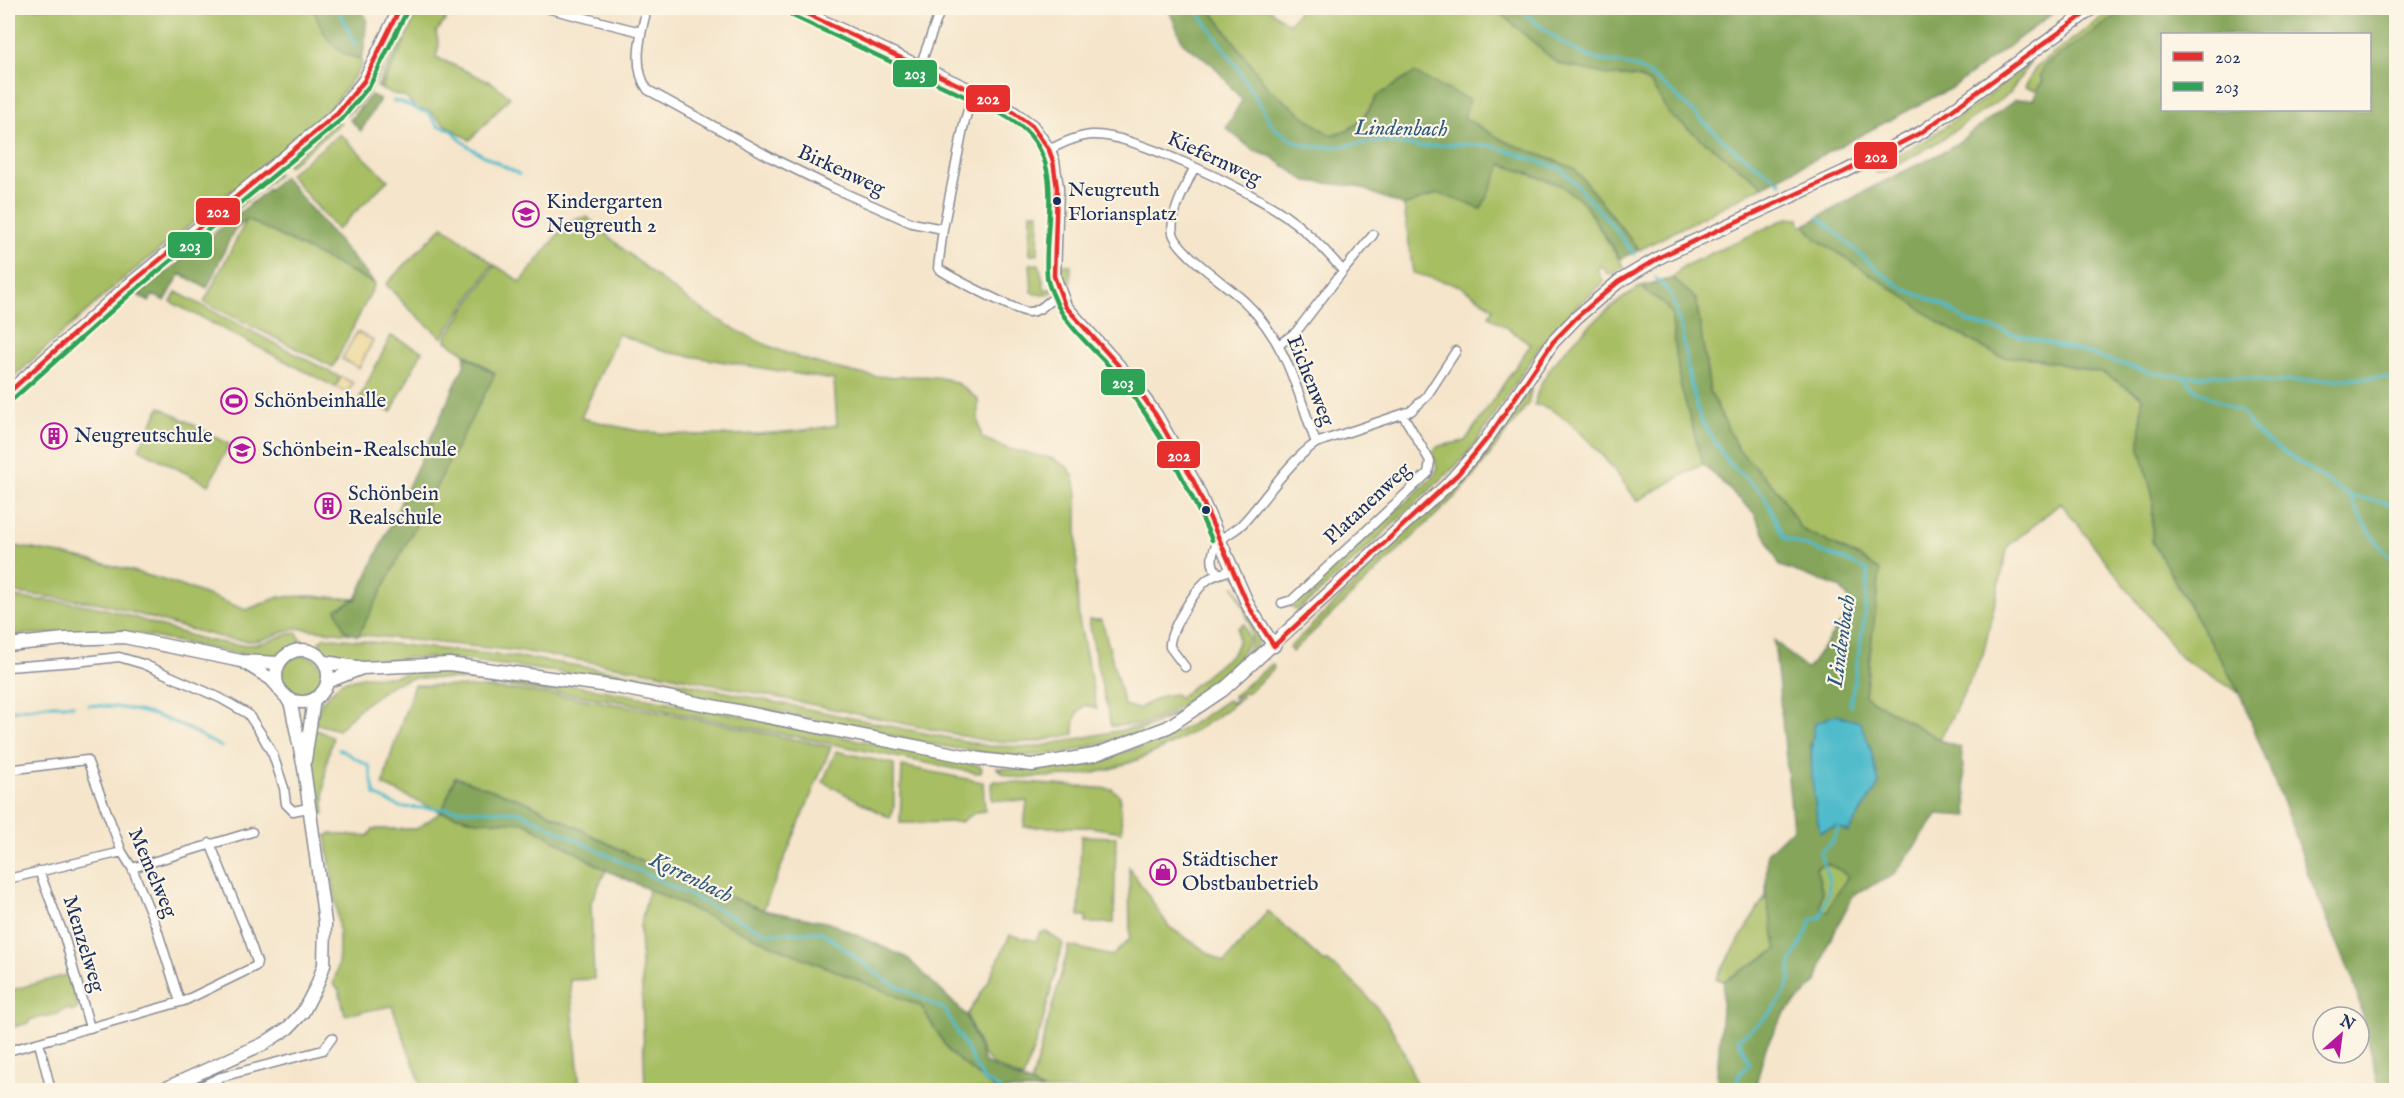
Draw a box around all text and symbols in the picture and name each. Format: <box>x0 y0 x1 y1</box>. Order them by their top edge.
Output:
legend <box>2161 33 2371 111</box>
text: 202 <box>2215 47 2241 70</box>
line badge: 203 <box>892 59 938 88</box>
text: 203 <box>904 65 926 85</box>
text: 203 <box>2215 77 2239 100</box>
line badge: 202 <box>965 84 1011 113</box>
text: 202 <box>977 90 1000 110</box>
water label: Lindenbach <box>1353 114 1448 144</box>
street label: Kiefernweg <box>1163 125 1266 193</box>
street label: Birkenweg <box>793 139 890 203</box>
line badge: 202 <box>1853 141 1898 170</box>
text: 202 <box>1865 148 1888 168</box>
place label: Neugreuth Floriansplatz <box>1068 178 1177 227</box>
place label: Kindergarten Neugreuth 2 <box>546 189 663 240</box>
marker: Neugreuth Floriansplatz <box>1051 195 1063 207</box>
line badge: 202 <box>195 197 241 226</box>
school or university icon: Kindergarten Neugreuth 2 <box>511 199 541 229</box>
text: 202 <box>207 203 230 223</box>
line badge: 203 <box>167 231 213 259</box>
text: 203 <box>179 237 201 257</box>
street label: Eichenweg <box>1280 332 1341 431</box>
line badge: 203 <box>1100 368 1146 396</box>
text: 203 <box>1112 374 1134 394</box>
sports icon: Schönbeinhalle <box>219 386 249 416</box>
place label: Schönbeinhalle <box>254 388 387 415</box>
building icon: Neugreutschule <box>39 421 69 451</box>
place label: Neugreutschule <box>74 423 213 450</box>
school or university icon: Schönbein-Realschule <box>227 435 257 465</box>
place label: Schönbein-Realschule <box>262 437 457 464</box>
line badge: 202 <box>1156 440 1201 469</box>
text: 202 <box>1168 447 1191 467</box>
street label: Platanenweg <box>1319 456 1418 551</box>
place label: Schönbein Realschule <box>348 481 442 532</box>
building icon: Schönbein Realschule <box>313 491 343 521</box>
unlabelled marker <box>1200 504 1212 516</box>
water label: Lindenbach <box>1822 593 1862 690</box>
street label: Memelweg <box>121 824 183 923</box>
water label: Korrenbach <box>644 846 737 910</box>
place label: Städtischer Obstbaubetrieb <box>1182 847 1319 898</box>
shop icon: Städtischer Obstbaubetrieb <box>1148 857 1178 887</box>
street label: Menzelweg <box>55 892 111 996</box>
north arrow <box>2311 1005 2371 1065</box>
text: N <box>2335 1011 2358 1036</box>

